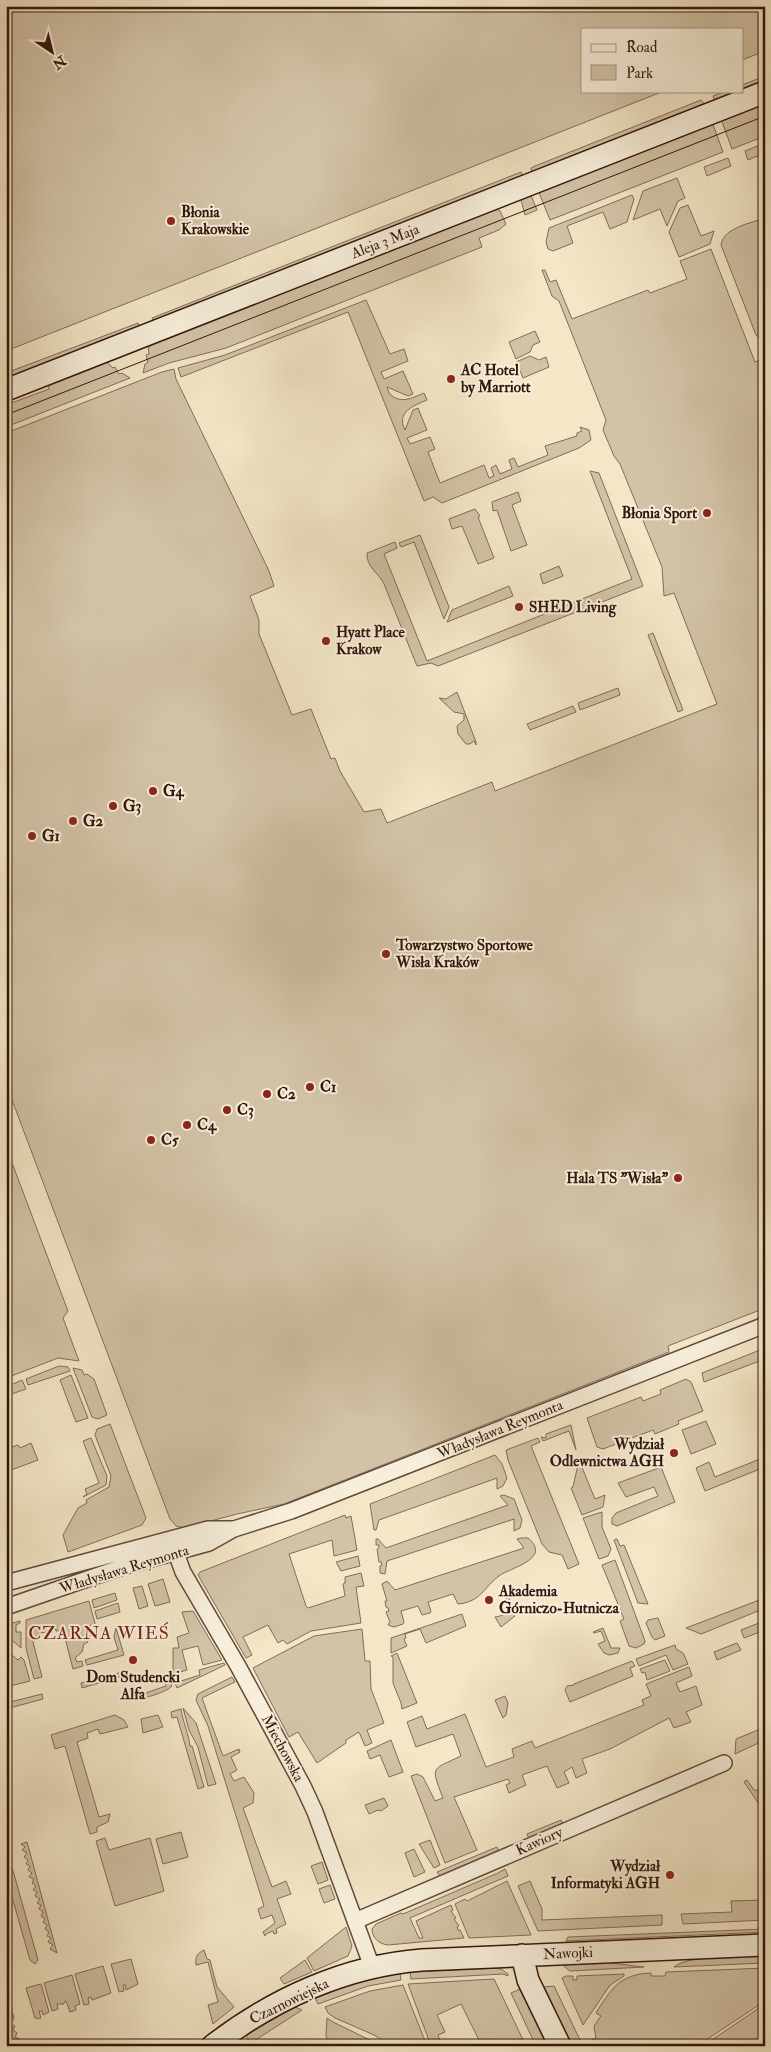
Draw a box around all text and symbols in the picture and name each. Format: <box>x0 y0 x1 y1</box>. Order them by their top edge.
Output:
north arrow <box>28 28 78 78</box>
legend <box>581 28 744 92</box>
text: Road <box>626 38 658 57</box>
text: N <box>49 51 70 73</box>
text: Park <box>626 64 653 83</box>
place label: Błonia Krakowskie <box>181 203 250 239</box>
marker: Błonia Krakowskie <box>165 215 177 227</box>
street label: Aleja 3 Maja <box>347 219 423 264</box>
place label: AC Hotel by Marriott <box>460 361 531 398</box>
marker: AC Hotel by Marriott <box>445 373 457 385</box>
place label: Błonia Sport <box>622 504 697 524</box>
marker: Błonia Sport <box>701 507 713 519</box>
place label: SHED Living <box>529 598 617 618</box>
marker: SHED Living <box>513 601 525 613</box>
place label: Hyatt Place Krakow <box>336 623 406 659</box>
marker: Hyatt Place Krakow <box>320 635 332 647</box>
place label: G4 <box>163 782 185 801</box>
marker: G4 <box>147 785 159 797</box>
place label: G3 <box>123 797 142 816</box>
marker: G3 <box>107 800 119 812</box>
place label: G2 <box>83 812 104 831</box>
marker: G2 <box>67 815 79 827</box>
place label: G1 <box>42 827 60 846</box>
marker: G1 <box>26 830 38 842</box>
place label: Towarzystwo Sportowe Wisła Kraków <box>395 936 534 972</box>
marker: Towarzystwo Sportowe Wisła Kraków <box>380 948 392 960</box>
place label: C1 <box>320 1078 336 1097</box>
marker: C1 <box>304 1081 316 1093</box>
place label: C2 <box>277 1085 296 1104</box>
marker: C2 <box>261 1088 273 1100</box>
place label: C3 <box>237 1101 254 1120</box>
marker: C3 <box>221 1104 233 1116</box>
place label: C4 <box>197 1116 217 1135</box>
marker: C4 <box>181 1119 193 1131</box>
place label: C5 <box>161 1131 179 1150</box>
marker: C5 <box>145 1134 157 1146</box>
place label: Hala TS "Wisła" <box>566 1169 668 1188</box>
marker: Hala TS "Wisła" <box>672 1172 684 1184</box>
street label: Władysława Reymonta <box>434 1395 567 1464</box>
place label: Wydział Odlewnictwa AGH <box>550 1435 665 1471</box>
marker: Wydział Odlewnictwa AGH <box>668 1447 680 1459</box>
street label: Władysława Reymonta <box>56 1541 192 1598</box>
place label: Akademia Górniczo-Hutnicza <box>498 1582 620 1618</box>
marker: Akademia Górniczo-Hutnicza <box>483 1594 495 1606</box>
district label: CZARNA WIEŚ <box>28 1622 170 1645</box>
marker: Dom Studencki Alfa <box>127 1654 139 1666</box>
place label: Dom Studencki Alfa <box>86 1668 180 1704</box>
street label: Miechowska <box>257 1711 309 1786</box>
street label: Kawiory <box>513 1823 566 1860</box>
place label: Wydział Informatyki AGH <box>551 1857 661 1894</box>
marker: Wydział Informatyki AGH <box>664 1869 676 1881</box>
street label: Nawojki <box>543 1943 594 1964</box>
street label: Czarnowiejska <box>246 1974 333 2029</box>

